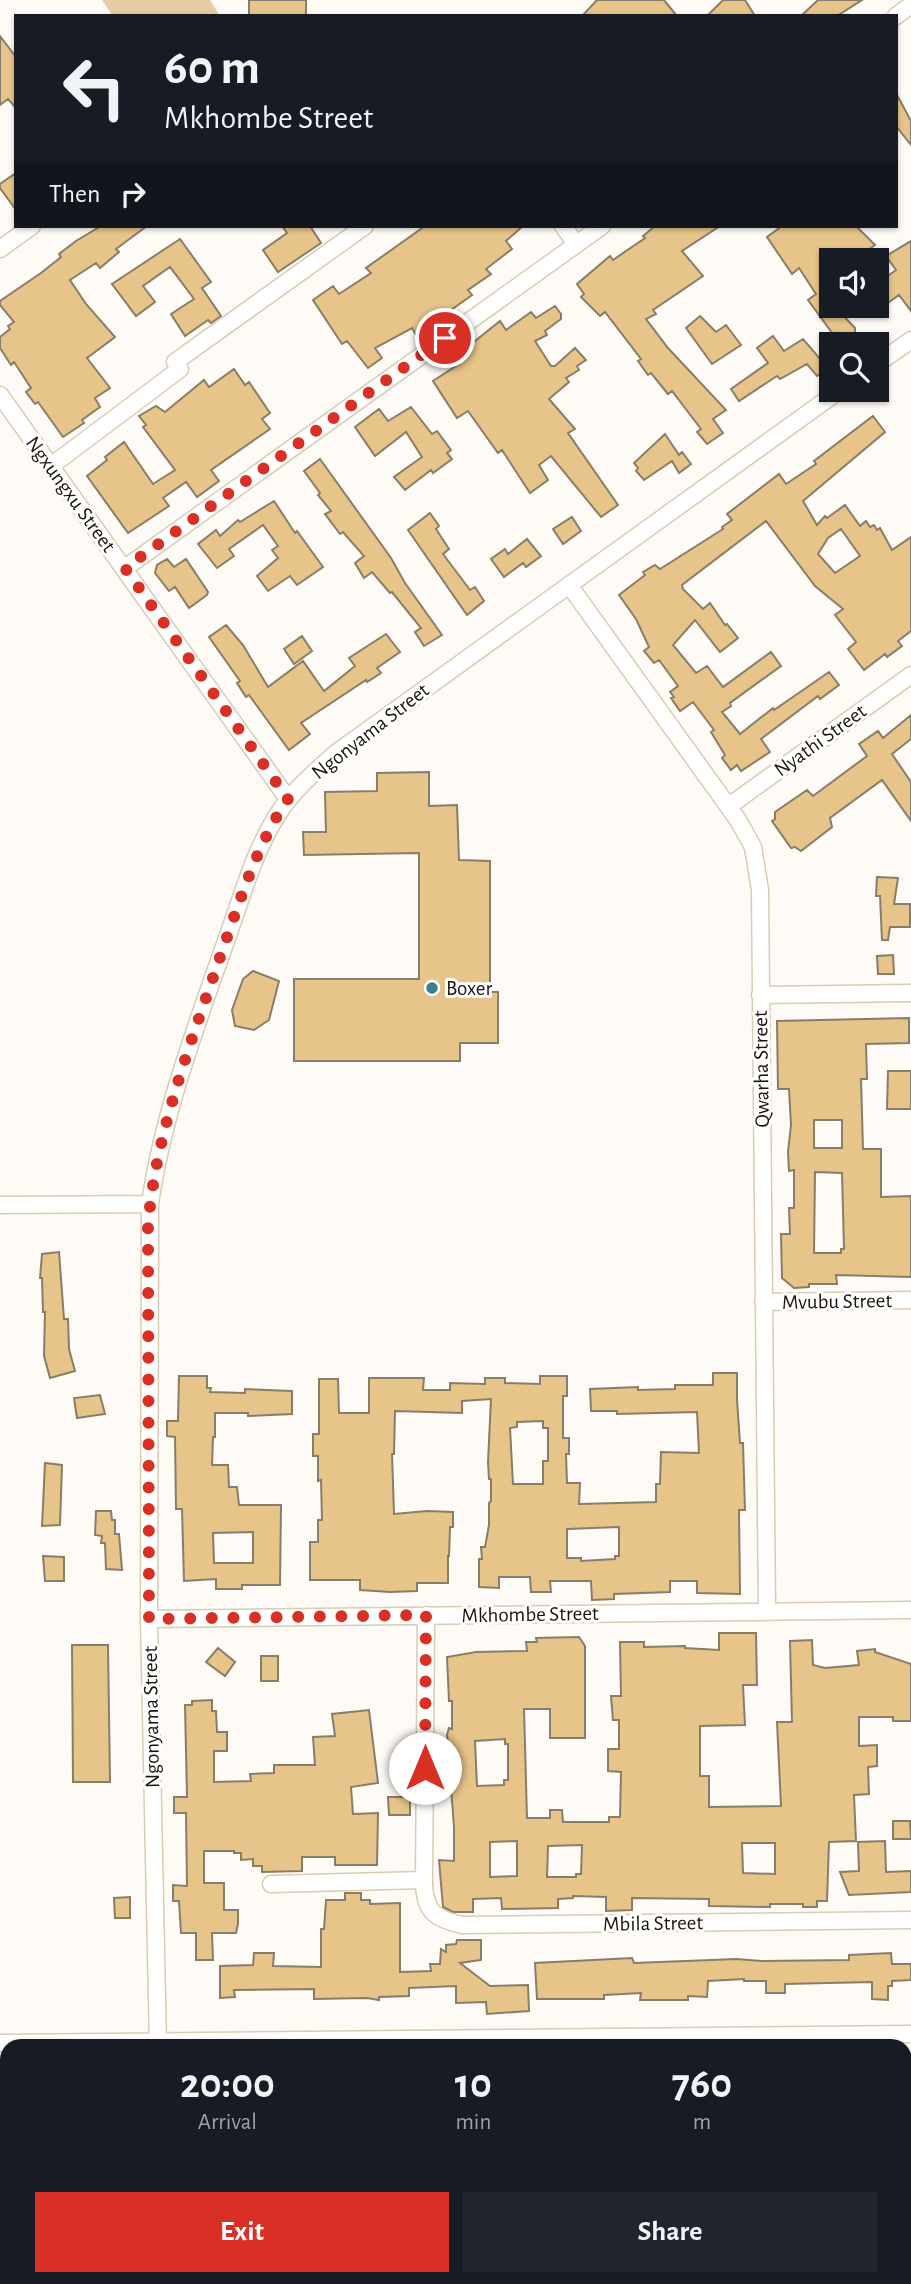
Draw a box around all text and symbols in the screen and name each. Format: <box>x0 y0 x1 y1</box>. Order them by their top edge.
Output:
icon: left <box>49 42 140 133</box>
text: 60 m <box>164 44 260 93</box>
text: Mkhombe Street <box>164 102 373 134</box>
icon: right <box>114 175 152 213</box>
text: Then <box>49 181 100 207</box>
map controls <box>819 248 889 402</box>
button: sound <box>819 248 889 318</box>
pin <box>415 308 475 368</box>
icon: arrive <box>426 319 464 357</box>
button: search <box>819 332 889 402</box>
street label: Ngxungxu Street <box>22 433 120 556</box>
street label: Ngonyama Street <box>308 679 433 783</box>
street label: Nyathi Street <box>771 700 870 781</box>
place label: Boxer <box>446 978 493 999</box>
marker: Boxer <box>424 980 440 996</box>
street label: Qwarha Street <box>750 1010 773 1128</box>
street label: Mvubu Street <box>782 1290 893 1313</box>
street label: Mkhombe Street <box>461 1603 599 1626</box>
street label: Ngonyama Street <box>140 1645 163 1788</box>
position arrow <box>388 1731 462 1805</box>
street label: Mbila Street <box>603 1912 704 1935</box>
text: 20:00 <box>180 2063 275 2105</box>
text: 10 <box>455 2063 492 2105</box>
text: 760 <box>672 2063 732 2105</box>
text: Arrival <box>198 2111 257 2134</box>
text: min <box>455 2111 491 2134</box>
text: m <box>693 2111 711 2134</box>
button: Exit <box>35 2192 449 2272</box>
button: Share <box>463 2192 877 2272</box>

